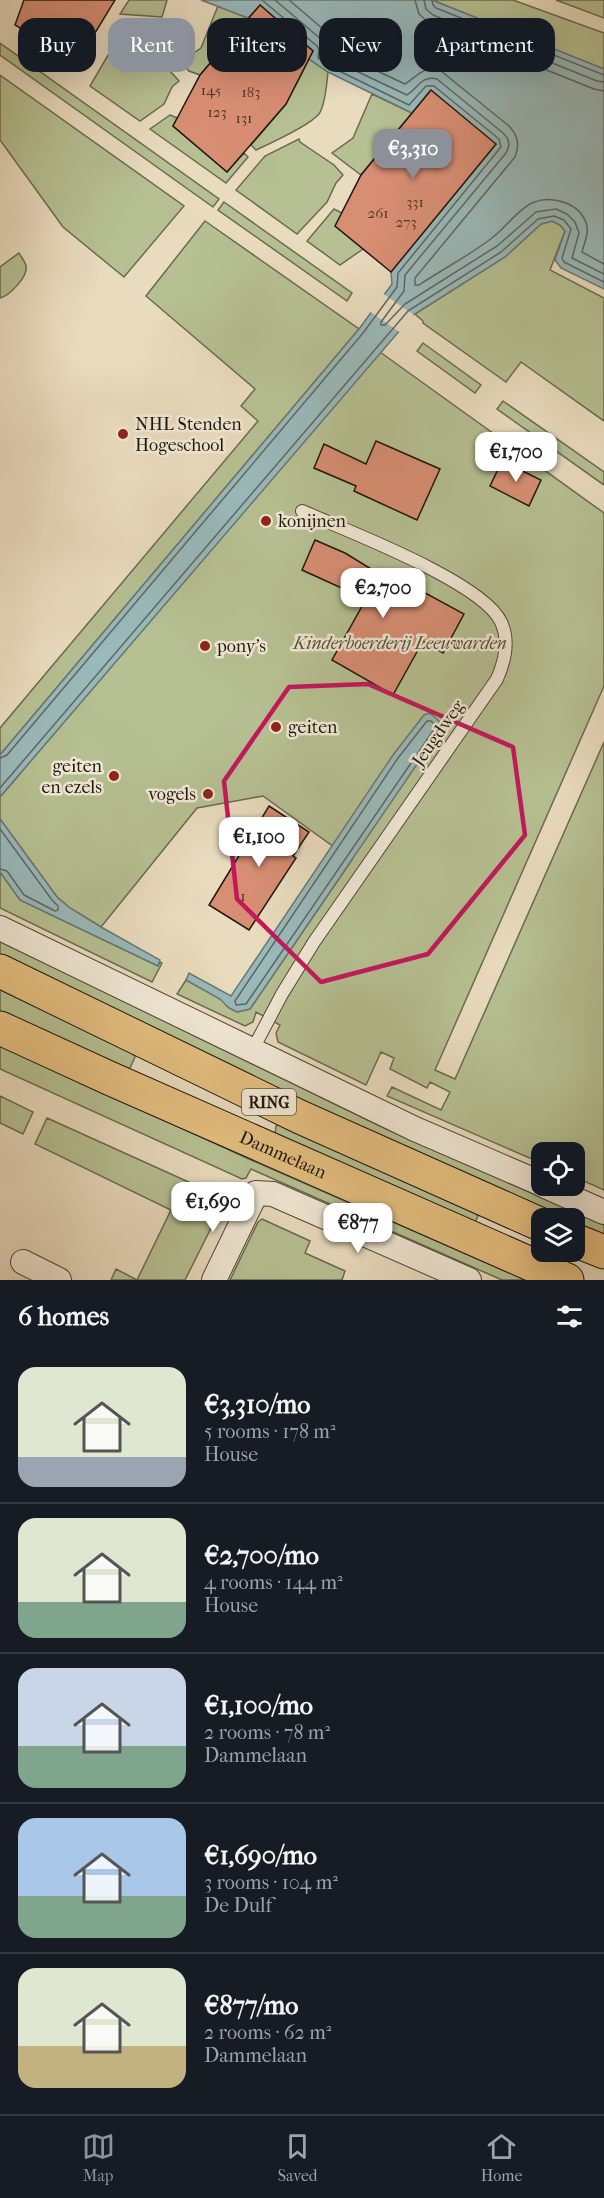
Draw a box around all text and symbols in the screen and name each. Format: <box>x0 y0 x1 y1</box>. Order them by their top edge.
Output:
chip: Buy <box>18 18 96 72</box>
chip: Rent <box>108 18 195 72</box>
chip: Filters <box>207 18 307 72</box>
chip: New <box>319 18 402 72</box>
chip: Apartment <box>414 18 555 72</box>
house number: 145 <box>201 81 221 99</box>
house number: 183 <box>241 83 261 101</box>
house number: 123 <box>207 103 227 121</box>
house number: 131 <box>236 109 252 127</box>
pin: €3,310 <box>364 129 462 180</box>
text: €3,310 <box>388 137 438 160</box>
house number: 331 <box>406 193 424 211</box>
house number: 261 <box>367 204 389 222</box>
house number: 273 <box>395 213 417 231</box>
place label: NHL Stenden Hogeschool <box>135 414 242 456</box>
marker: NHL Stenden Hogeschool <box>116 427 130 441</box>
pin: €1,700 <box>467 432 565 483</box>
text: €1,700 <box>489 440 543 463</box>
place label: konijnen <box>278 511 347 532</box>
marker: konijnen <box>259 514 273 528</box>
pin: €2,700 <box>334 568 432 619</box>
text: €2,700 <box>355 576 411 599</box>
park label: Kinderboerderij Leeuwarden <box>291 633 507 654</box>
place label: pony's <box>216 636 266 657</box>
marker: pony's <box>198 639 212 653</box>
street label: Jeugdweg <box>407 696 469 772</box>
place label: geiten <box>288 717 338 738</box>
marker: geiten <box>269 720 283 734</box>
place label: geiten en ezels <box>41 756 103 798</box>
marker: geiten en ezels <box>107 769 121 783</box>
place label: vogels <box>148 784 196 805</box>
marker: vogels <box>201 787 215 801</box>
pin: €1,100 <box>210 817 308 868</box>
text: €1,100 <box>233 825 285 848</box>
house number: 1 <box>240 887 246 905</box>
road number: RING <box>242 1089 296 1115</box>
street label: Dammelaan <box>236 1127 330 1184</box>
map controls <box>531 1142 585 1262</box>
button: locate <box>531 1142 585 1196</box>
pin: €1,690 <box>164 1182 262 1233</box>
text: €1,690 <box>185 1190 241 1213</box>
pin: €877 <box>322 1203 394 1254</box>
button: layers <box>531 1208 585 1262</box>
text: €877 <box>337 1211 379 1234</box>
icon: filters <box>553 1300 586 1333</box>
text: 6 homes <box>18 1301 109 1332</box>
text: €3,310/mo <box>204 1389 311 1420</box>
icon: home <box>66 1391 138 1463</box>
text: 5 rooms · 178 m² <box>204 1420 336 1443</box>
text: House <box>204 1443 258 1466</box>
text: €2,700/mo <box>204 1540 319 1571</box>
icon: home <box>66 1542 138 1614</box>
text: 4 rooms · 144 m² <box>204 1571 343 1594</box>
text: House <box>204 1594 258 1617</box>
text: €1,100/mo <box>204 1690 313 1721</box>
icon: home <box>66 1692 138 1764</box>
text: 2 rooms · 78 m² <box>204 1721 330 1744</box>
text: Dammelaan <box>204 1744 307 1767</box>
text: €1,690/mo <box>204 1840 317 1871</box>
icon: home <box>66 1842 138 1914</box>
text: 3 rooms · 104 m² <box>204 1871 338 1894</box>
text: De Dulf <box>204 1894 272 1917</box>
text: €877/mo <box>204 1990 298 2021</box>
icon: home <box>66 1992 138 2064</box>
text: 2 rooms · 62 m² <box>204 2021 331 2044</box>
text: Dammelaan <box>204 2044 307 2067</box>
tab: Map <box>82 2130 115 2185</box>
tab: Saved <box>278 2130 318 2185</box>
tab: Home <box>481 2130 522 2185</box>

